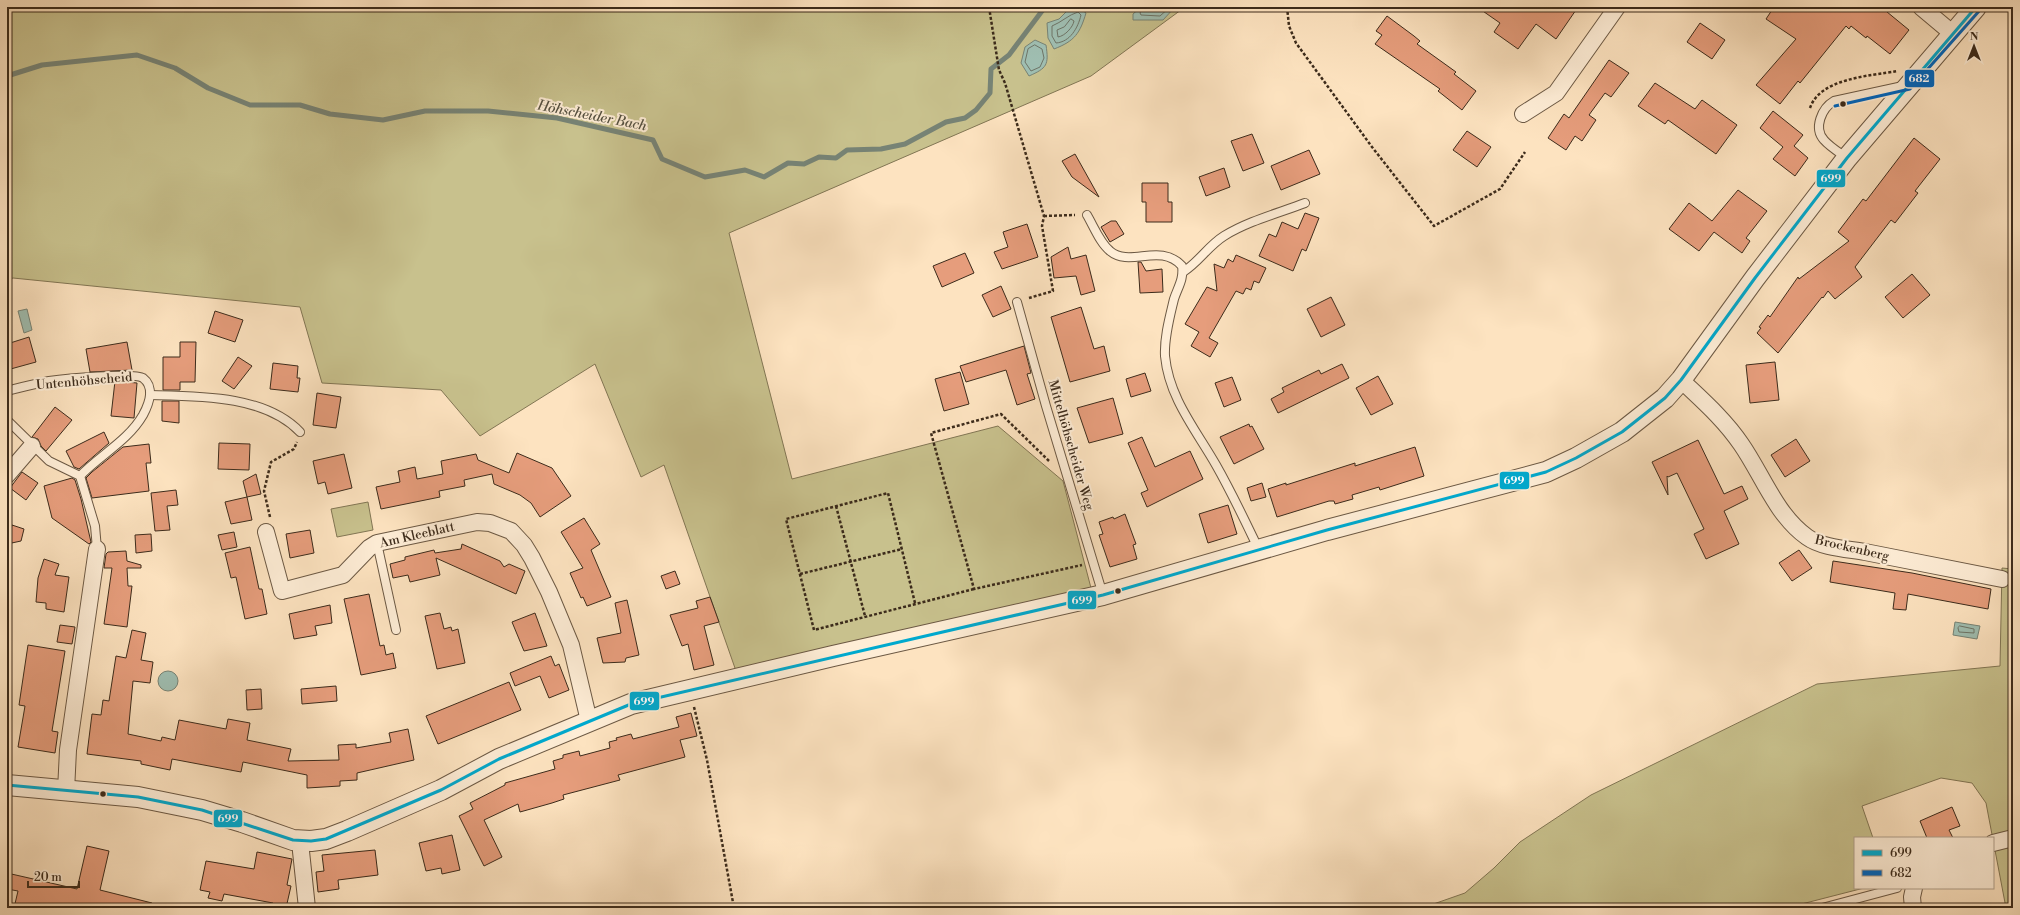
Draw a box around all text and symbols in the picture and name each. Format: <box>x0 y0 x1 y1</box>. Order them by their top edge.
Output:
north arrow <box>1954 26 1994 66</box>
text: N <box>1970 30 1979 44</box>
line badge: 682 <box>1904 69 1935 88</box>
text: 682 <box>1909 72 1930 86</box>
water label: Höhscheider Bach <box>535 96 648 135</box>
unlabelled marker <box>1838 99 1848 109</box>
line badge: 699 <box>1816 169 1846 188</box>
text: 699 <box>1821 172 1841 186</box>
street label: Untenhöhscheid <box>35 369 134 393</box>
street label: Mittelhöhscheider Weg <box>1045 378 1097 512</box>
line badge: 699 <box>1499 471 1530 490</box>
text: 699 <box>1504 474 1524 488</box>
street label: Am Kleeblatt <box>377 519 456 552</box>
street label: Brockenberg <box>1812 531 1891 564</box>
unlabelled marker <box>1113 586 1123 596</box>
line badge: 699 <box>1067 590 1097 610</box>
text: 699 <box>1072 594 1092 608</box>
line badge: 699 <box>629 691 660 711</box>
text: 699 <box>634 695 654 709</box>
unlabelled marker <box>98 789 108 799</box>
line badge: 699 <box>213 809 243 828</box>
text: 699 <box>218 812 238 826</box>
legend <box>1854 837 1994 889</box>
text: 699 <box>1890 846 1912 861</box>
scale bar <box>28 863 79 889</box>
text: 682 <box>1890 866 1912 881</box>
text: 20 m <box>34 870 62 885</box>

